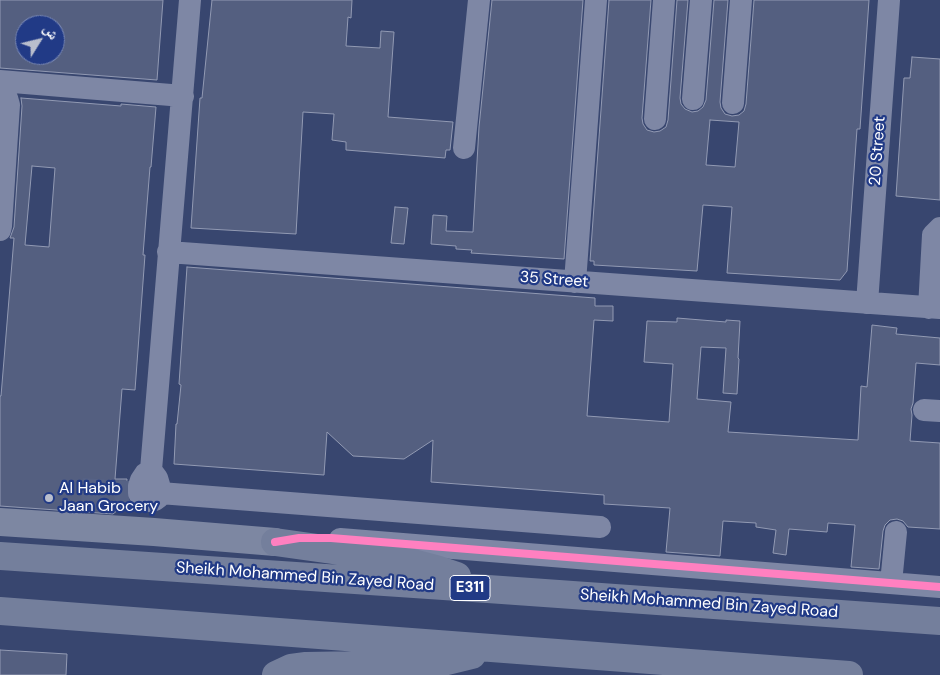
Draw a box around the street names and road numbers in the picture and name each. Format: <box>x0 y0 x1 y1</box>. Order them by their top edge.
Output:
street label: 20 Street <box>866 116 890 186</box>
street label: 35 Street <box>519 268 589 292</box>
street label: Sheikh Mohammed Bin Zayed Road <box>175 558 435 596</box>
road number: E311 <box>450 576 490 600</box>
street label: Sheikh Mohammed Bin Zayed Road <box>579 585 839 623</box>

